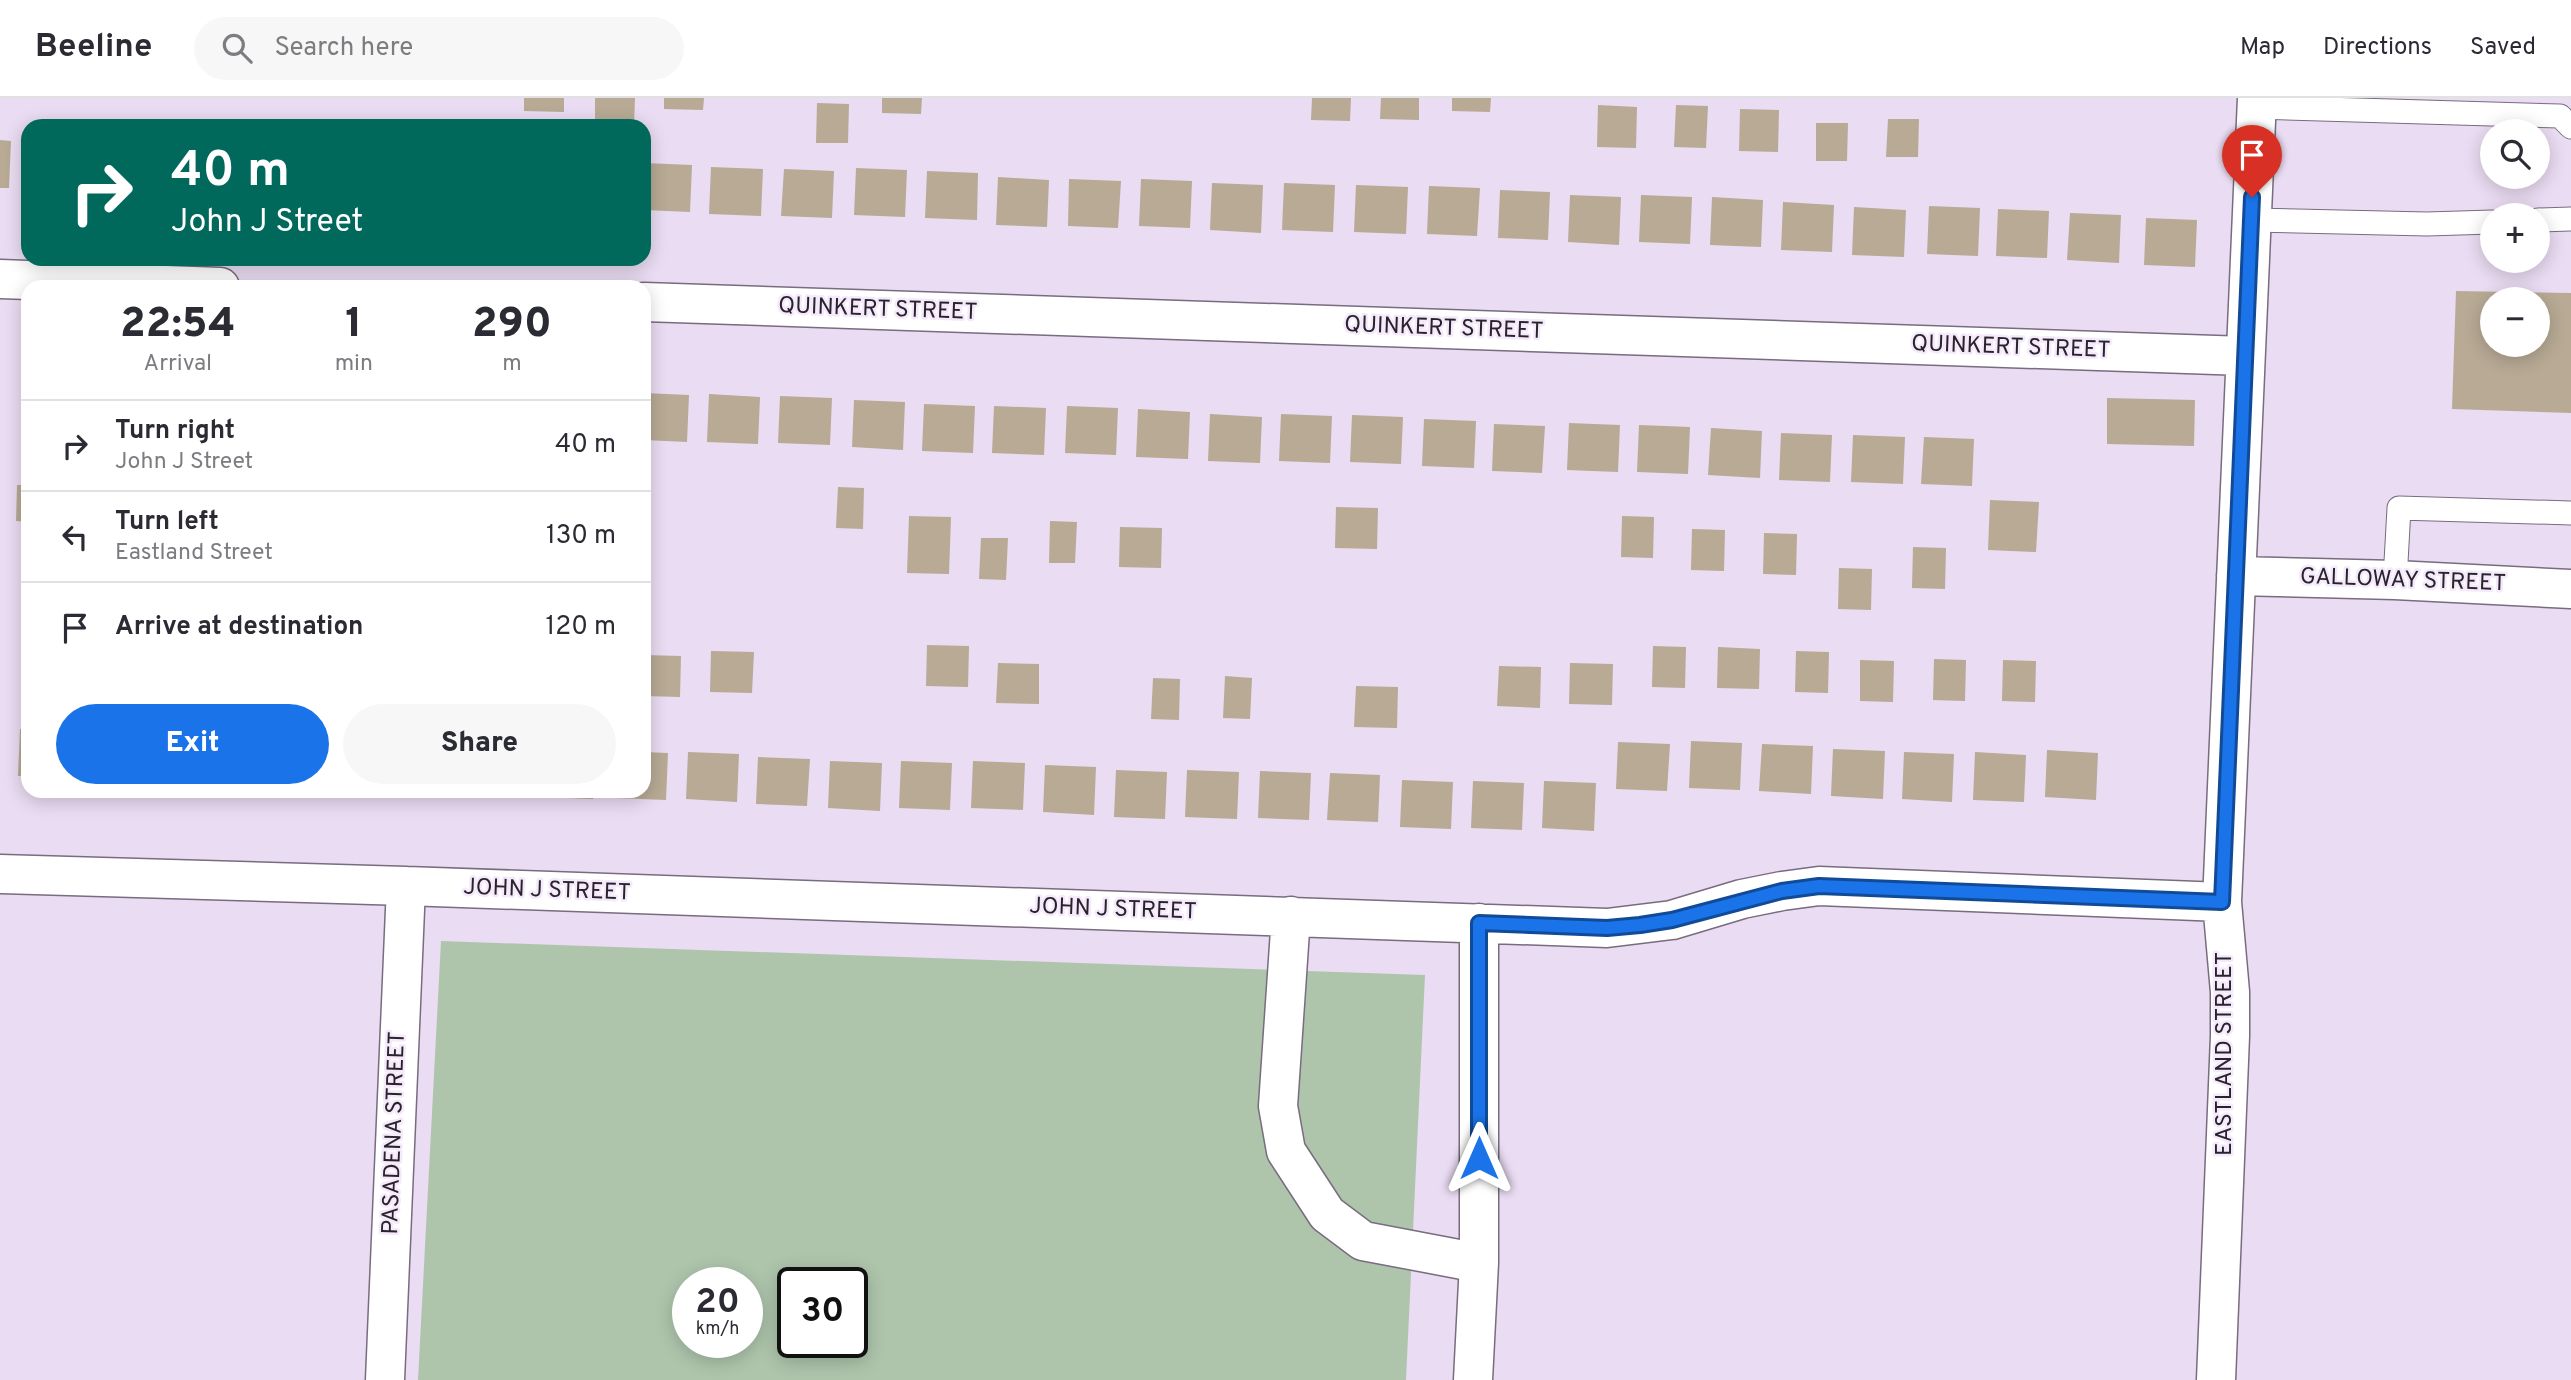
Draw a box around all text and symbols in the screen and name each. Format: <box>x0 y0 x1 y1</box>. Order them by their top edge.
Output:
search box <box>194 17 684 80</box>
text: Beeline <box>35 27 152 69</box>
icon: search <box>218 29 256 67</box>
text: Search here <box>274 32 413 65</box>
text: Map <box>2240 33 2285 63</box>
text: Directions <box>2323 33 2432 63</box>
text: Saved <box>2470 33 2536 63</box>
map controls <box>2480 119 2550 357</box>
button: search <box>2480 119 2550 189</box>
pin <box>2222 125 2282 197</box>
icon: arrive <box>2233 136 2271 174</box>
text: 40 m <box>171 142 290 204</box>
icon: right <box>56 147 147 238</box>
text: John J Street <box>171 203 363 243</box>
button: + <box>2480 203 2550 273</box>
button: − <box>2480 287 2550 357</box>
street label: QUINKERT STREET <box>778 292 978 328</box>
text: 22:54 <box>120 299 236 352</box>
text: 1 <box>345 299 362 352</box>
text: 290 <box>472 299 552 352</box>
street label: QUINKERT STREET <box>1344 311 1544 347</box>
street label: QUINKERT STREET <box>1911 330 2111 366</box>
text: Arrival <box>144 350 212 379</box>
text: min <box>335 350 373 379</box>
text: m <box>502 350 522 379</box>
text: Turn right <box>115 415 235 448</box>
icon: right <box>56 427 94 465</box>
text: 40 m <box>555 429 616 462</box>
text: John J Street <box>115 448 253 477</box>
text: Turn left <box>115 506 219 539</box>
icon: left <box>56 518 94 556</box>
text: 130 m <box>546 520 616 553</box>
text: Eastland Street <box>115 539 273 568</box>
street label: GALLOWAY STREET <box>2299 563 2507 599</box>
icon: arrive <box>56 609 94 647</box>
text: Arrive at destination <box>115 611 363 644</box>
text: 120 m <box>546 611 616 644</box>
button: Exit <box>56 704 329 784</box>
button: Share <box>343 704 616 784</box>
street label: JOHN J STREET <box>463 874 631 908</box>
street label: JOHN J STREET <box>1029 893 1197 927</box>
street label: EASTLAND STREET <box>2211 952 2240 1156</box>
street label: PASADENA STREET <box>377 1031 413 1235</box>
position arrow <box>1442 1121 1516 1195</box>
speed limit sign: 30 <box>777 1267 868 1358</box>
text: 20 <box>695 1281 740 1325</box>
text: km/h <box>696 1318 739 1341</box>

